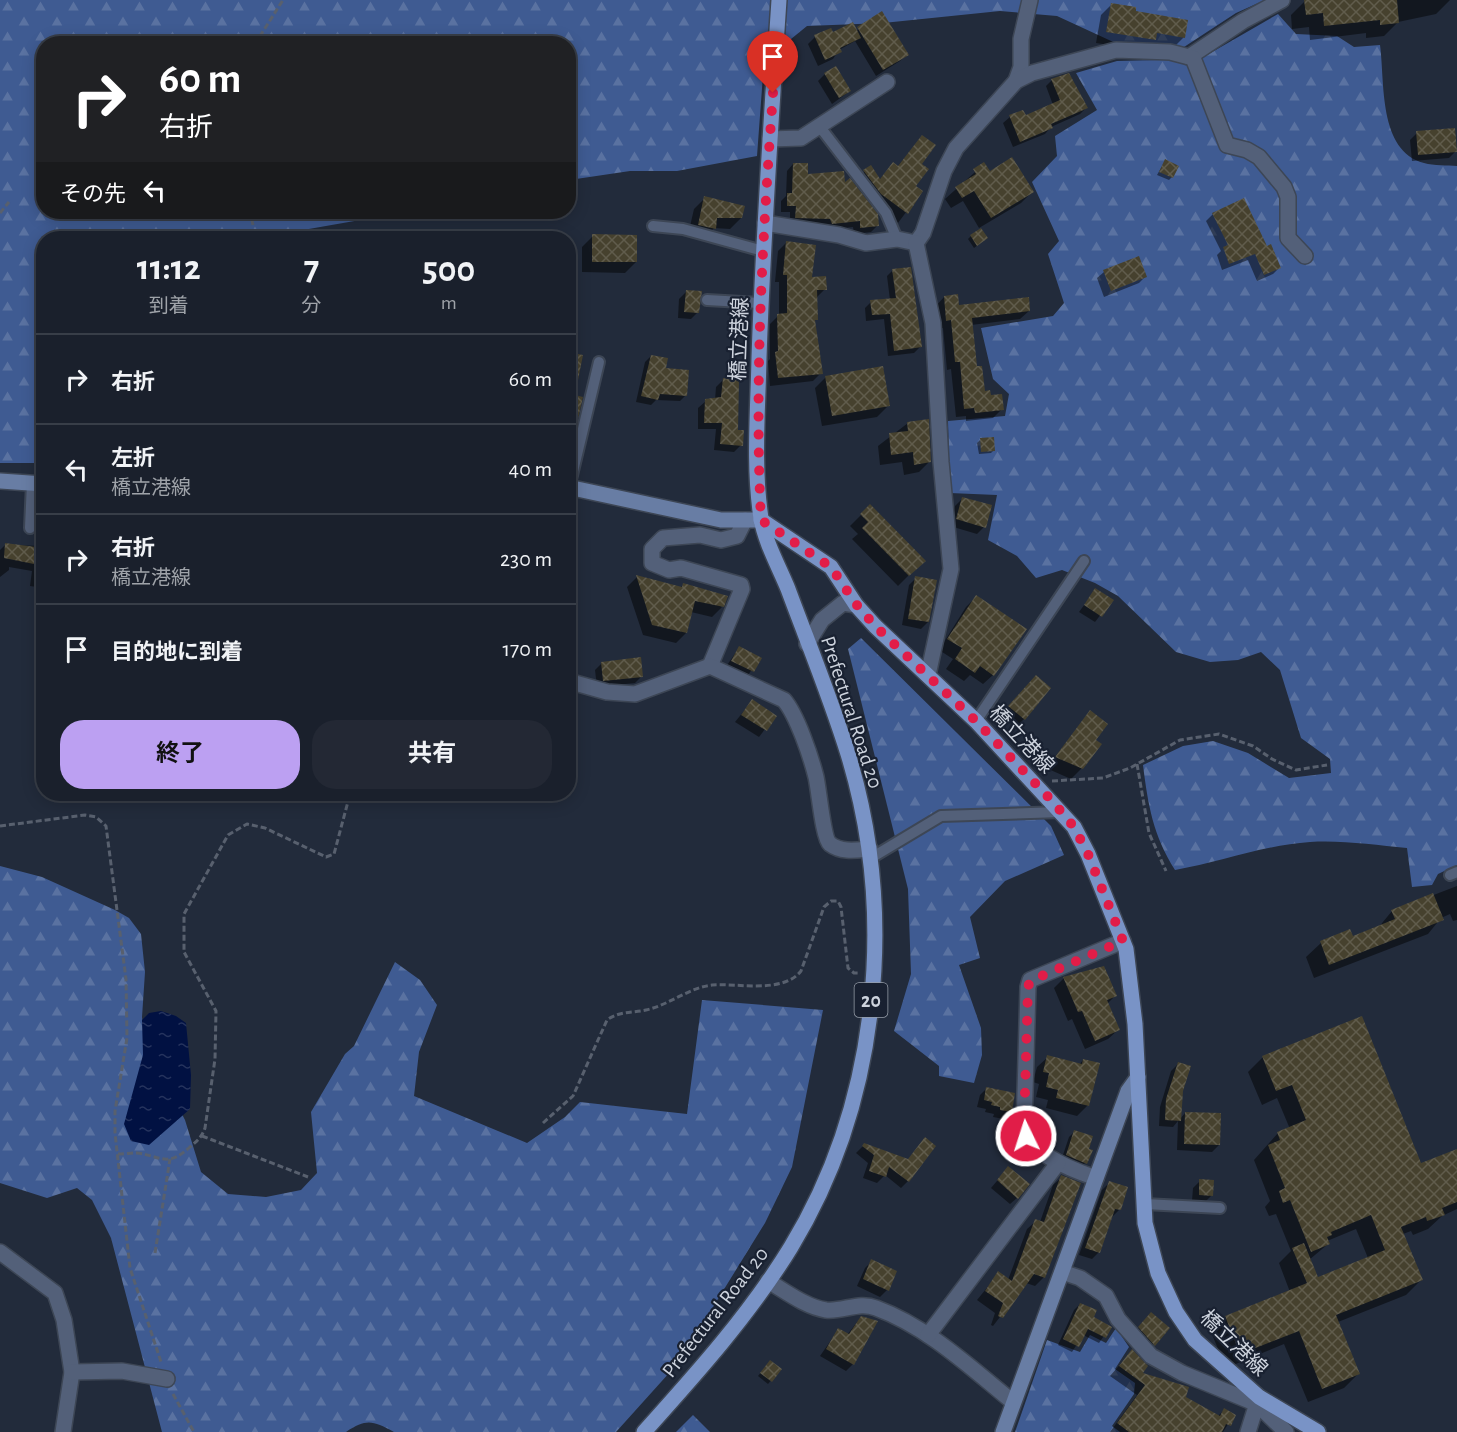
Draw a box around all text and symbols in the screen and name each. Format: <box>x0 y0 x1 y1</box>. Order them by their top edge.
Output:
pin <box>747 31 798 93</box>
icon: arrive <box>756 40 789 73</box>
text: 60 m <box>159 58 241 100</box>
icon: right <box>60 60 138 138</box>
text: 右折 <box>159 114 213 141</box>
icon: left <box>138 174 171 207</box>
text: その先 <box>60 183 126 205</box>
text: 11:12 <box>137 250 201 286</box>
text: 7 <box>304 250 319 286</box>
text: 500 <box>422 252 475 288</box>
text: m <box>441 293 457 313</box>
text: 到着 <box>149 296 189 316</box>
text: 分 <box>302 296 322 316</box>
street label: 橋立港線 <box>727 297 751 381</box>
icon: right <box>60 363 93 396</box>
text: 60 m <box>509 368 552 390</box>
text: 右折 <box>111 371 155 393</box>
text: 左折 <box>111 447 155 469</box>
icon: left <box>60 453 93 486</box>
text: 40 m <box>509 458 552 480</box>
text: 橋立港線 <box>111 478 191 498</box>
text: 右折 <box>111 537 155 559</box>
icon: right <box>60 543 93 576</box>
text: 230 m <box>500 548 552 570</box>
text: 橋立港線 <box>111 568 191 588</box>
icon: arrive <box>60 633 93 666</box>
street label: Prefectural Road 20 <box>817 633 886 791</box>
text: 170 m <box>502 638 552 660</box>
text: 目的地に到着 <box>111 641 243 663</box>
street label: 橋立港線 <box>985 701 1059 777</box>
button: 終了 <box>60 720 300 789</box>
button: 共有 <box>312 720 552 789</box>
road number: 20 <box>854 983 888 1017</box>
position arrow <box>994 1104 1058 1168</box>
street label: Prefectural Road 20 <box>658 1243 773 1381</box>
street label: 橋立港線 <box>1196 1306 1272 1380</box>

